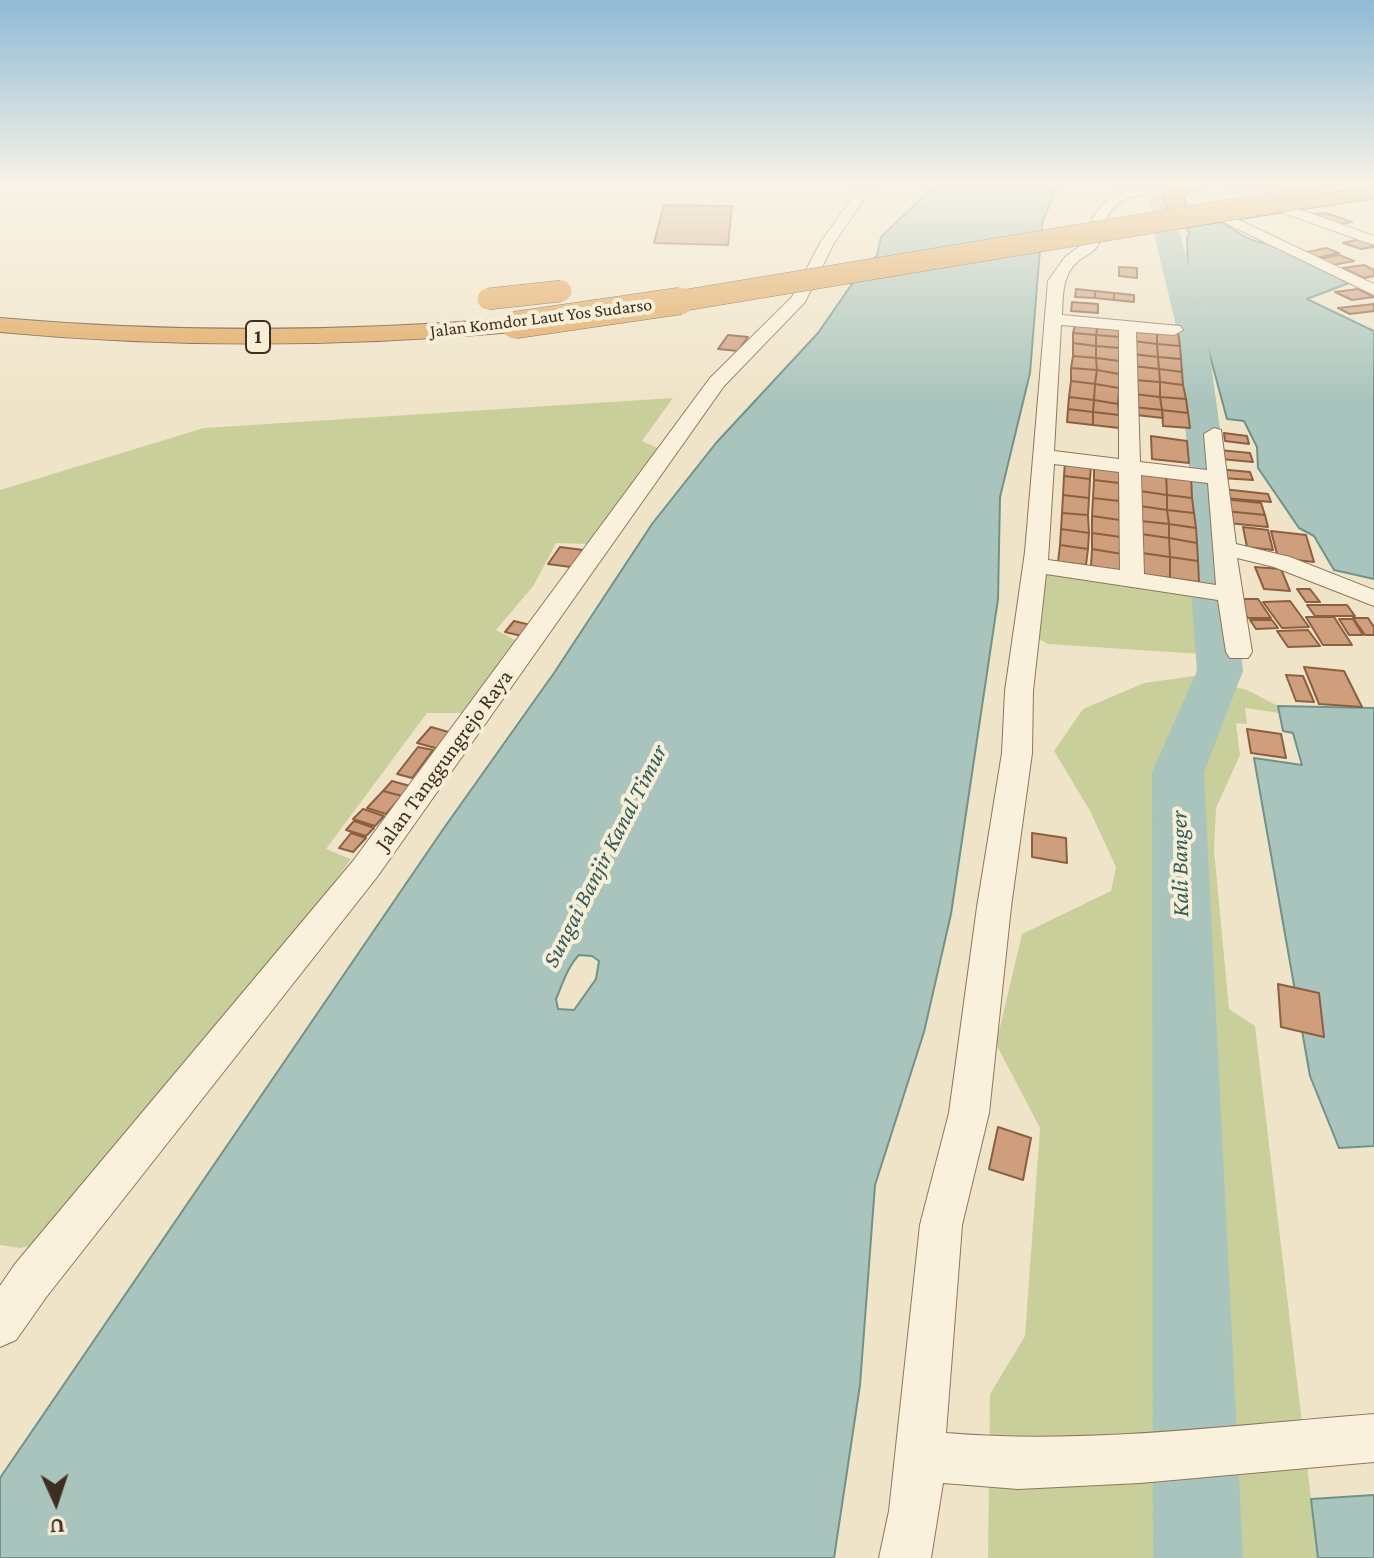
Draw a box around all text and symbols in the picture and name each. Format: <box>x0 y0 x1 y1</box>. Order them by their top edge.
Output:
street label: Jalan Komdor Laut Yos Sudarso <box>429 294 653 342</box>
road number: 1 <box>246 321 270 353</box>
street label: Jalan Tanggungrejo Raya <box>370 664 518 856</box>
water label: Sungai Banjir Kanal Timur <box>536 740 674 972</box>
water label: Kali Banger <box>1165 811 1195 917</box>
north arrow <box>16 1462 96 1542</box>
text: U <box>49 1514 65 1539</box>

